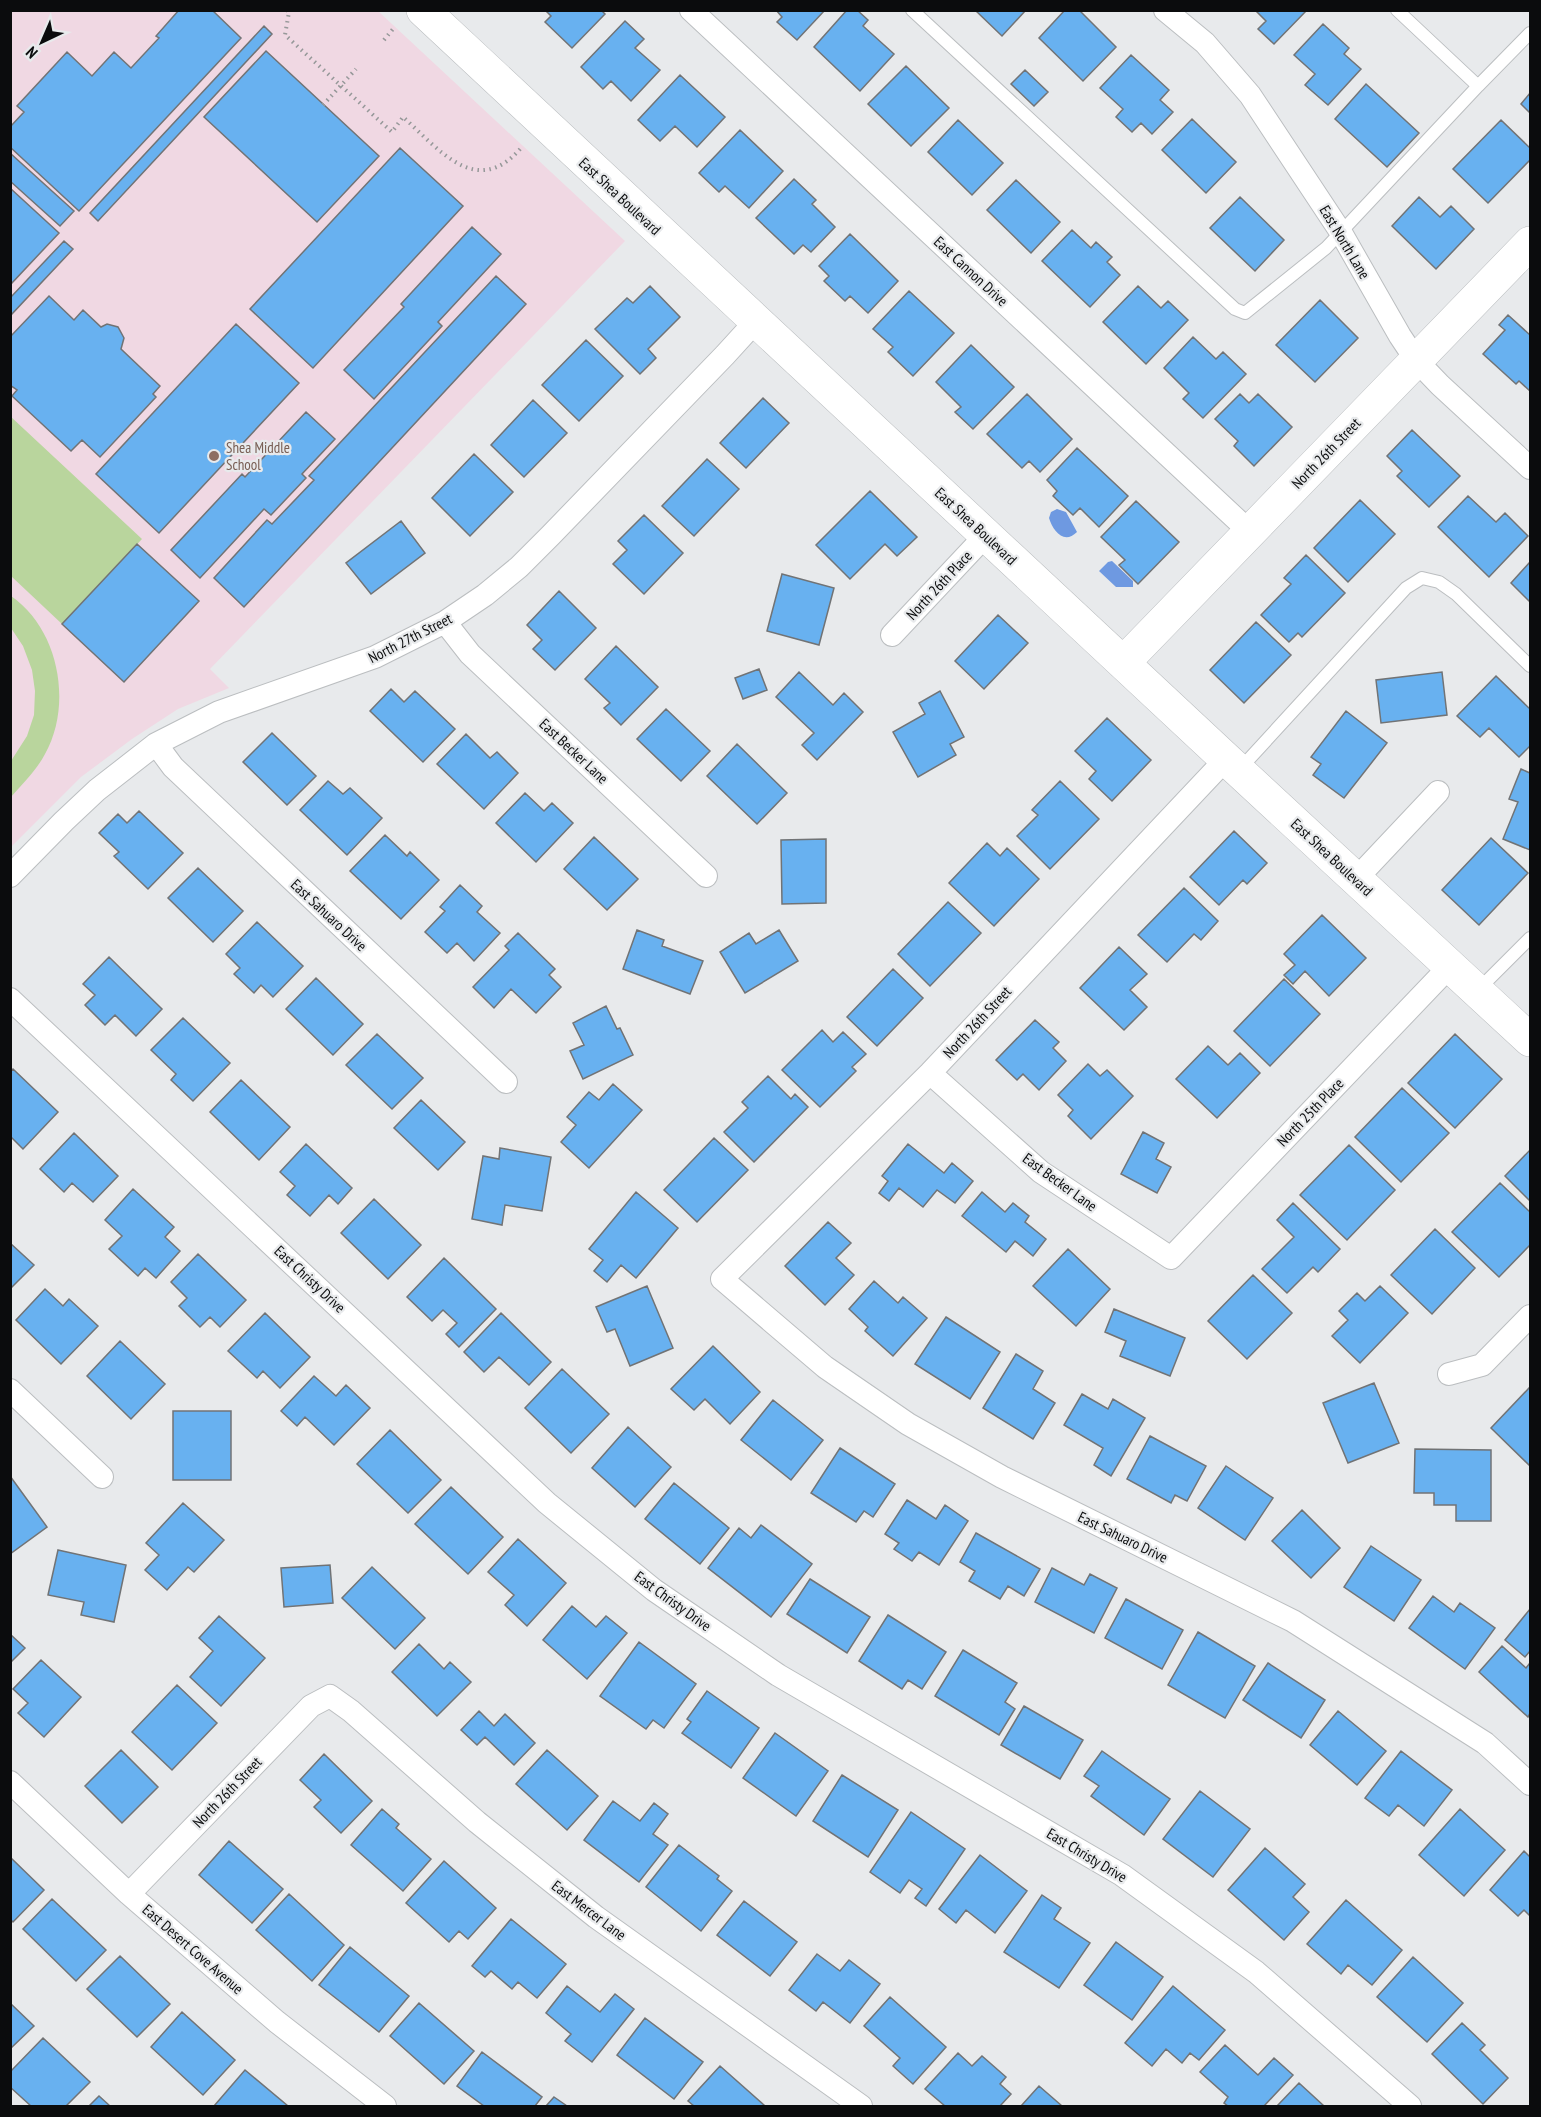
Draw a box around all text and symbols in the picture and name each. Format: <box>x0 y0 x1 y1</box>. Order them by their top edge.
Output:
north arrow <box>12 12 72 72</box>
text: N <box>22 43 42 63</box>
street label: East Shea Boulevard <box>575 153 665 239</box>
street label: East North Lane <box>1316 202 1374 282</box>
street label: East Cannon Drive <box>930 232 1012 310</box>
street label: North 26th Street <box>1287 414 1365 492</box>
place label: Shea Middle School <box>226 438 290 474</box>
marker: Shea Middle School <box>207 449 221 463</box>
street label: East Shea Boulevard <box>931 483 1021 569</box>
street label: North 26th Place <box>902 546 976 624</box>
street label: North 27th Street <box>365 609 455 667</box>
street label: East Becker Lane <box>536 714 612 788</box>
street label: East Shea Boulevard <box>1287 814 1377 900</box>
street label: East Sahuaro Drive <box>287 875 371 955</box>
street label: North 26th Street <box>939 982 1015 1062</box>
street label: North 25th Place <box>1273 1074 1347 1150</box>
street label: East Becker Lane <box>1019 1149 1101 1215</box>
street label: East Christy Drive <box>270 1241 350 1317</box>
street label: East Sahuaro Drive <box>1075 1507 1171 1567</box>
street label: East Christy Drive <box>631 1567 715 1635</box>
street label: North 26th Street <box>188 1753 266 1831</box>
street label: East Christy Drive <box>1043 1824 1131 1886</box>
street label: East Mercer Lane <box>548 1876 630 1944</box>
street label: East Desert Cove Avenue <box>139 1900 247 1998</box>

